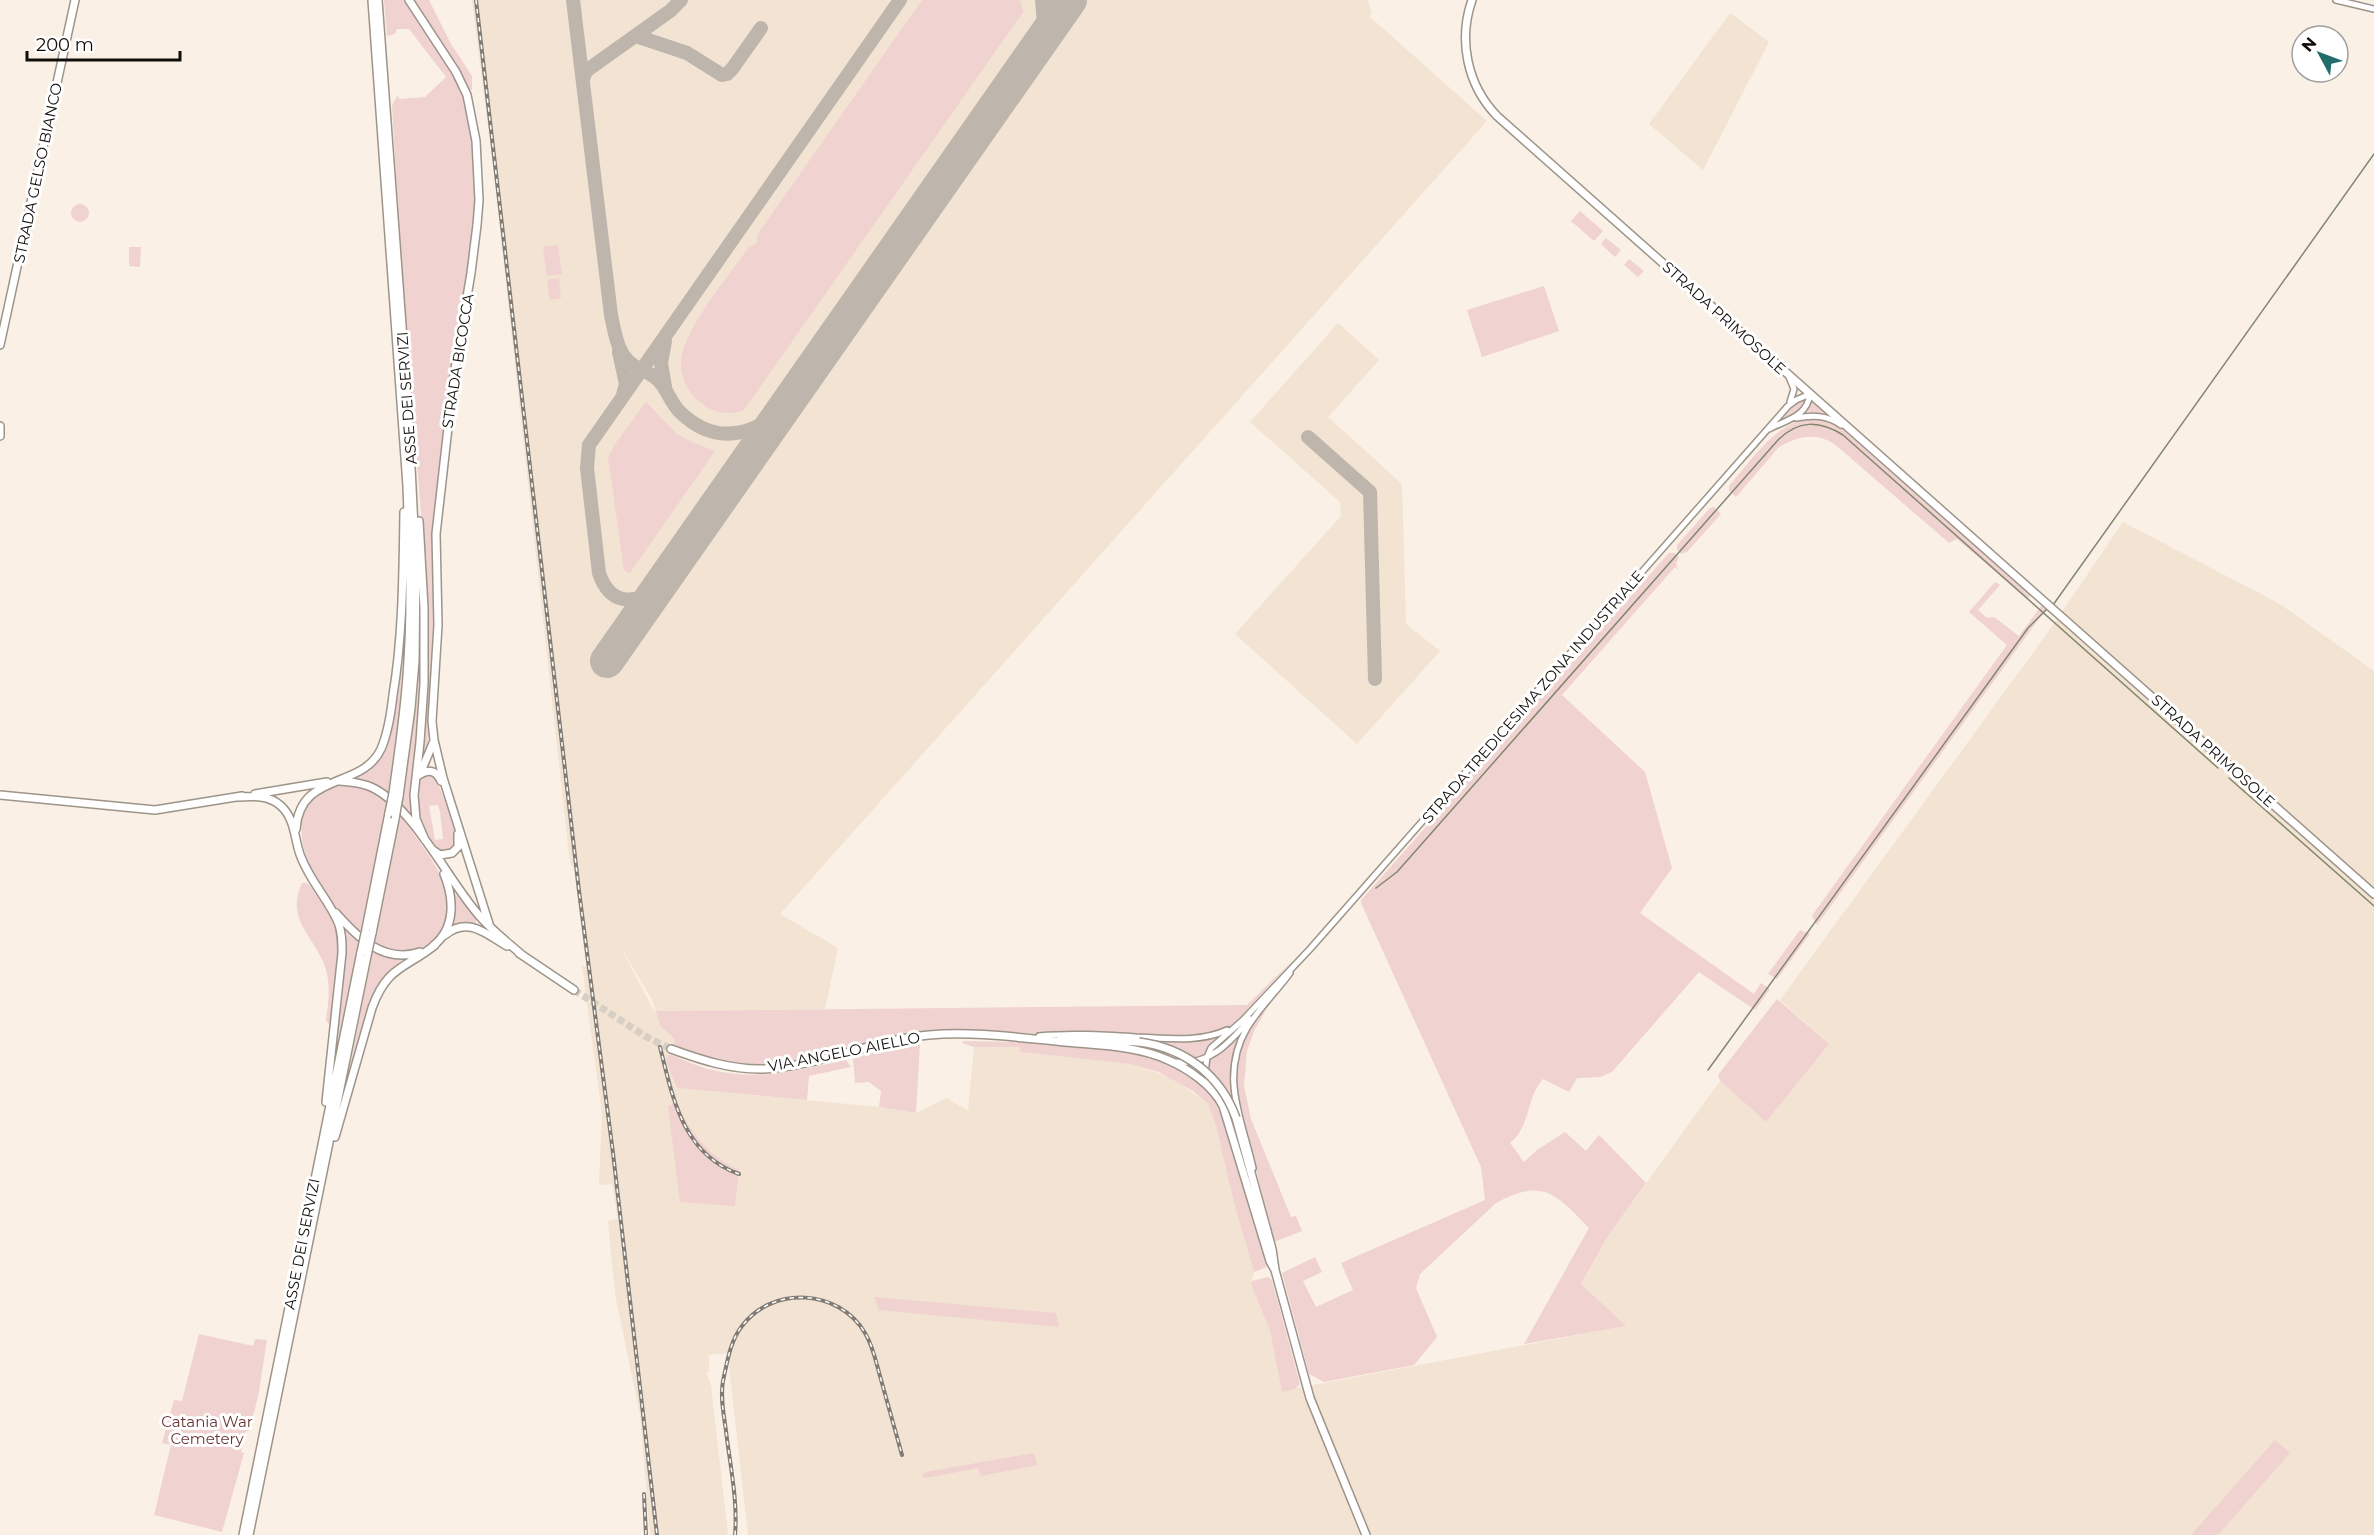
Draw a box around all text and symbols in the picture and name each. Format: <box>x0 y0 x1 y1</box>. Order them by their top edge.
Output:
scale bar <box>27 24 180 62</box>
north arrow <box>2290 24 2350 84</box>
text: N <box>2298 33 2320 56</box>
text: 200 m <box>36 34 94 56</box>
street label: STRADA GELSO BIANCO <box>9 81 66 265</box>
street label: STRADA PRIMOSOLE <box>1659 257 1790 378</box>
street label: STRADA BICOCCA <box>437 292 478 430</box>
street label: ASSE DEI SERVIZI <box>392 331 421 465</box>
street label: STRADA TREDICESIMA ZONA INDUSTRIALE <box>1418 566 1648 827</box>
street label: STRADA PRIMOSOLE <box>2148 690 2279 811</box>
street label: VIA ANGELO AIELLO <box>766 1027 922 1076</box>
street label: ASSE DEI SERVIZI <box>279 1177 324 1311</box>
park label: Catania War Cemetery <box>161 1412 253 1448</box>

